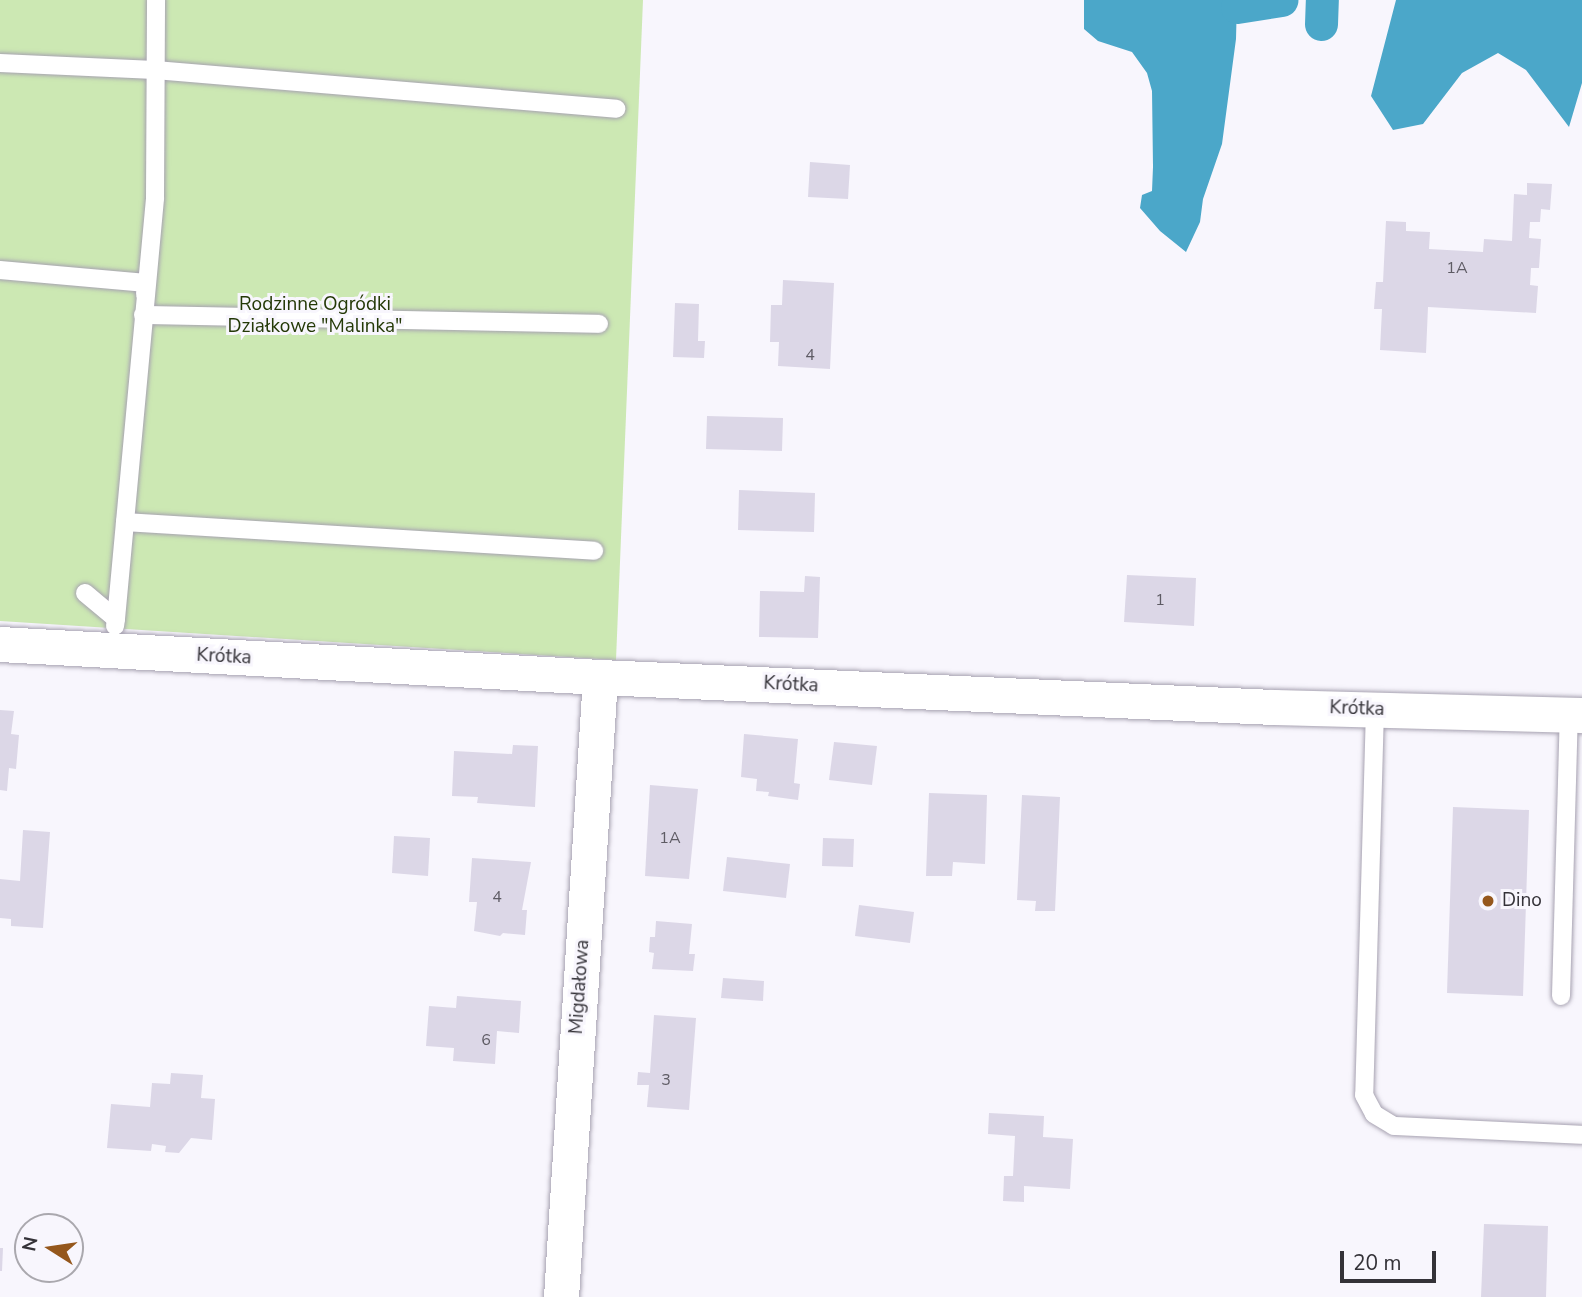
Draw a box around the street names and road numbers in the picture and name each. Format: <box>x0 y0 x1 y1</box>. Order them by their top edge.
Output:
street label: Krótka <box>196 644 252 670</box>
street label: Krótka <box>763 672 819 698</box>
street label: Krótka <box>1329 697 1385 721</box>
street label: Migdałowa <box>565 939 595 1035</box>

